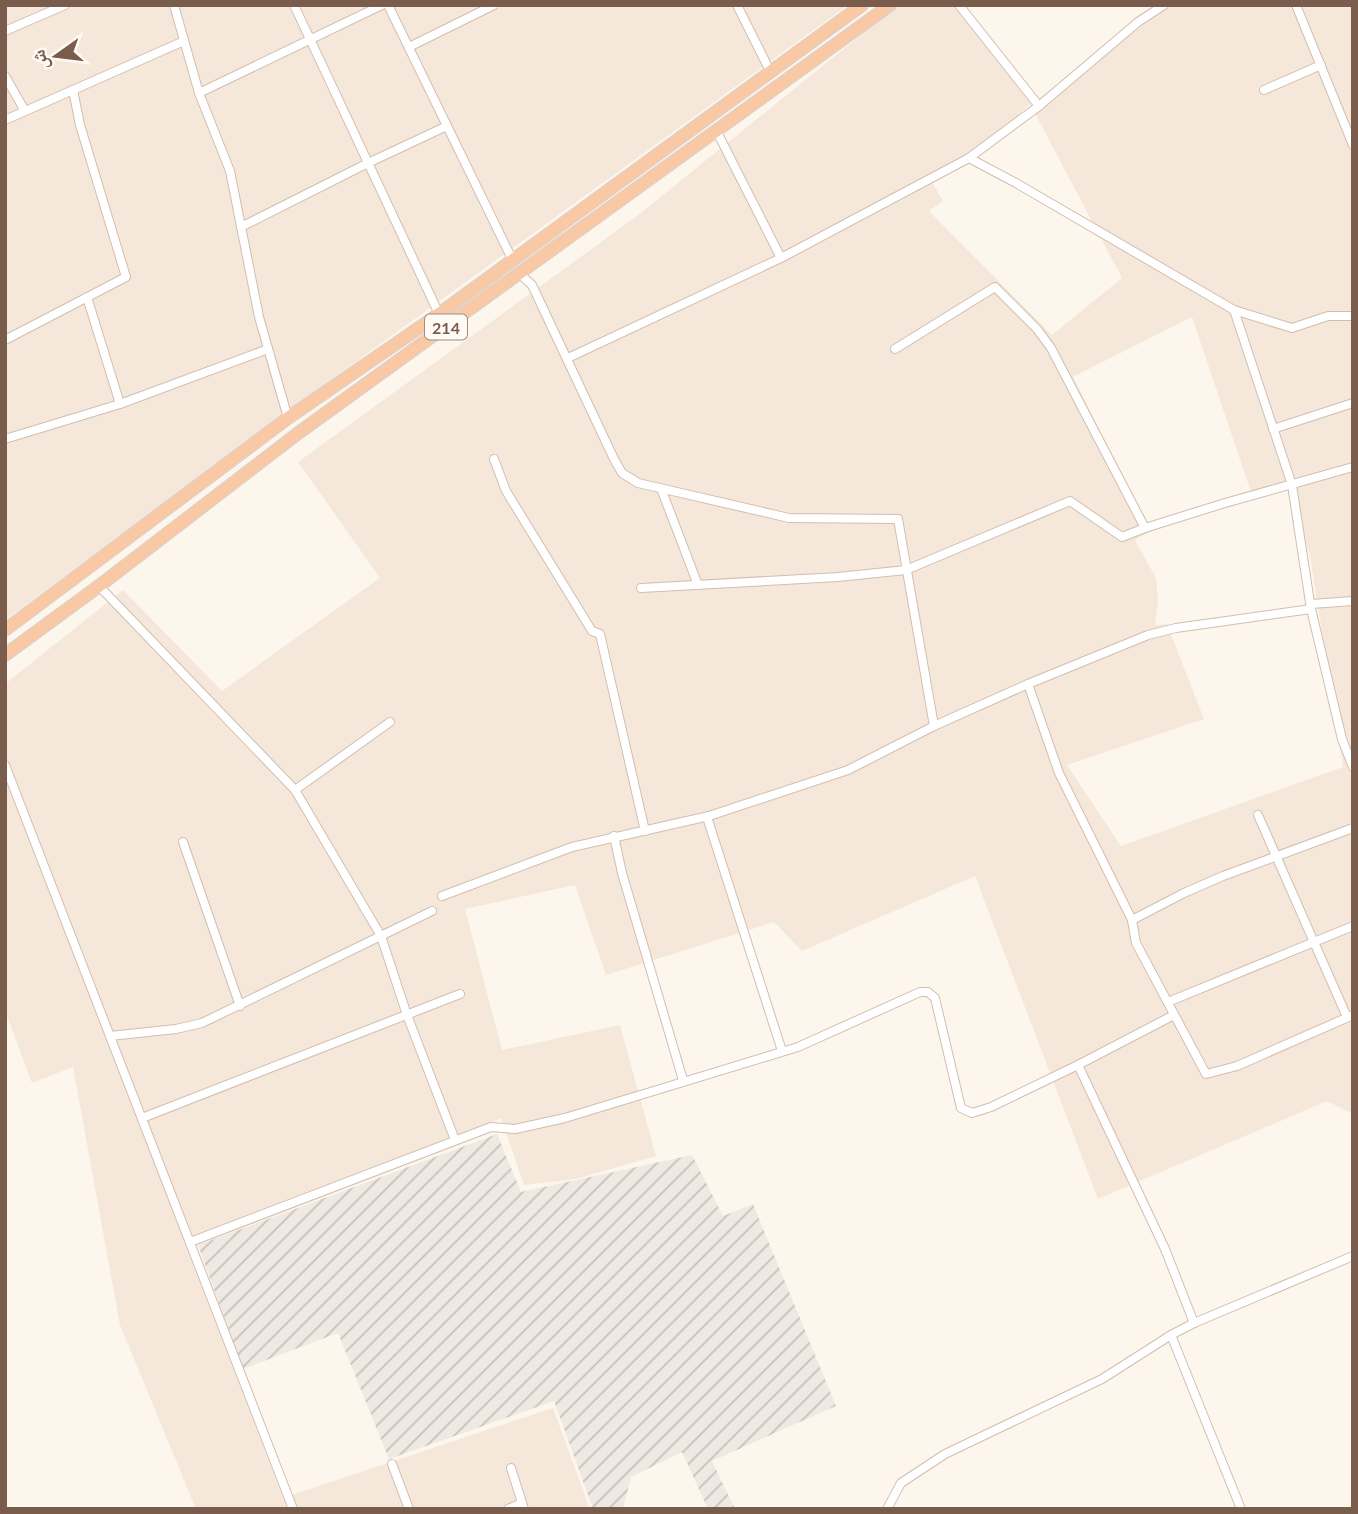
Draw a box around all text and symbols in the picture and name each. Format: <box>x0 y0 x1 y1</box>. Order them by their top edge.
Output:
north arrow <box>21 21 91 91</box>
text: ش <box>25 47 54 73</box>
road number: 214 <box>425 314 467 340</box>

